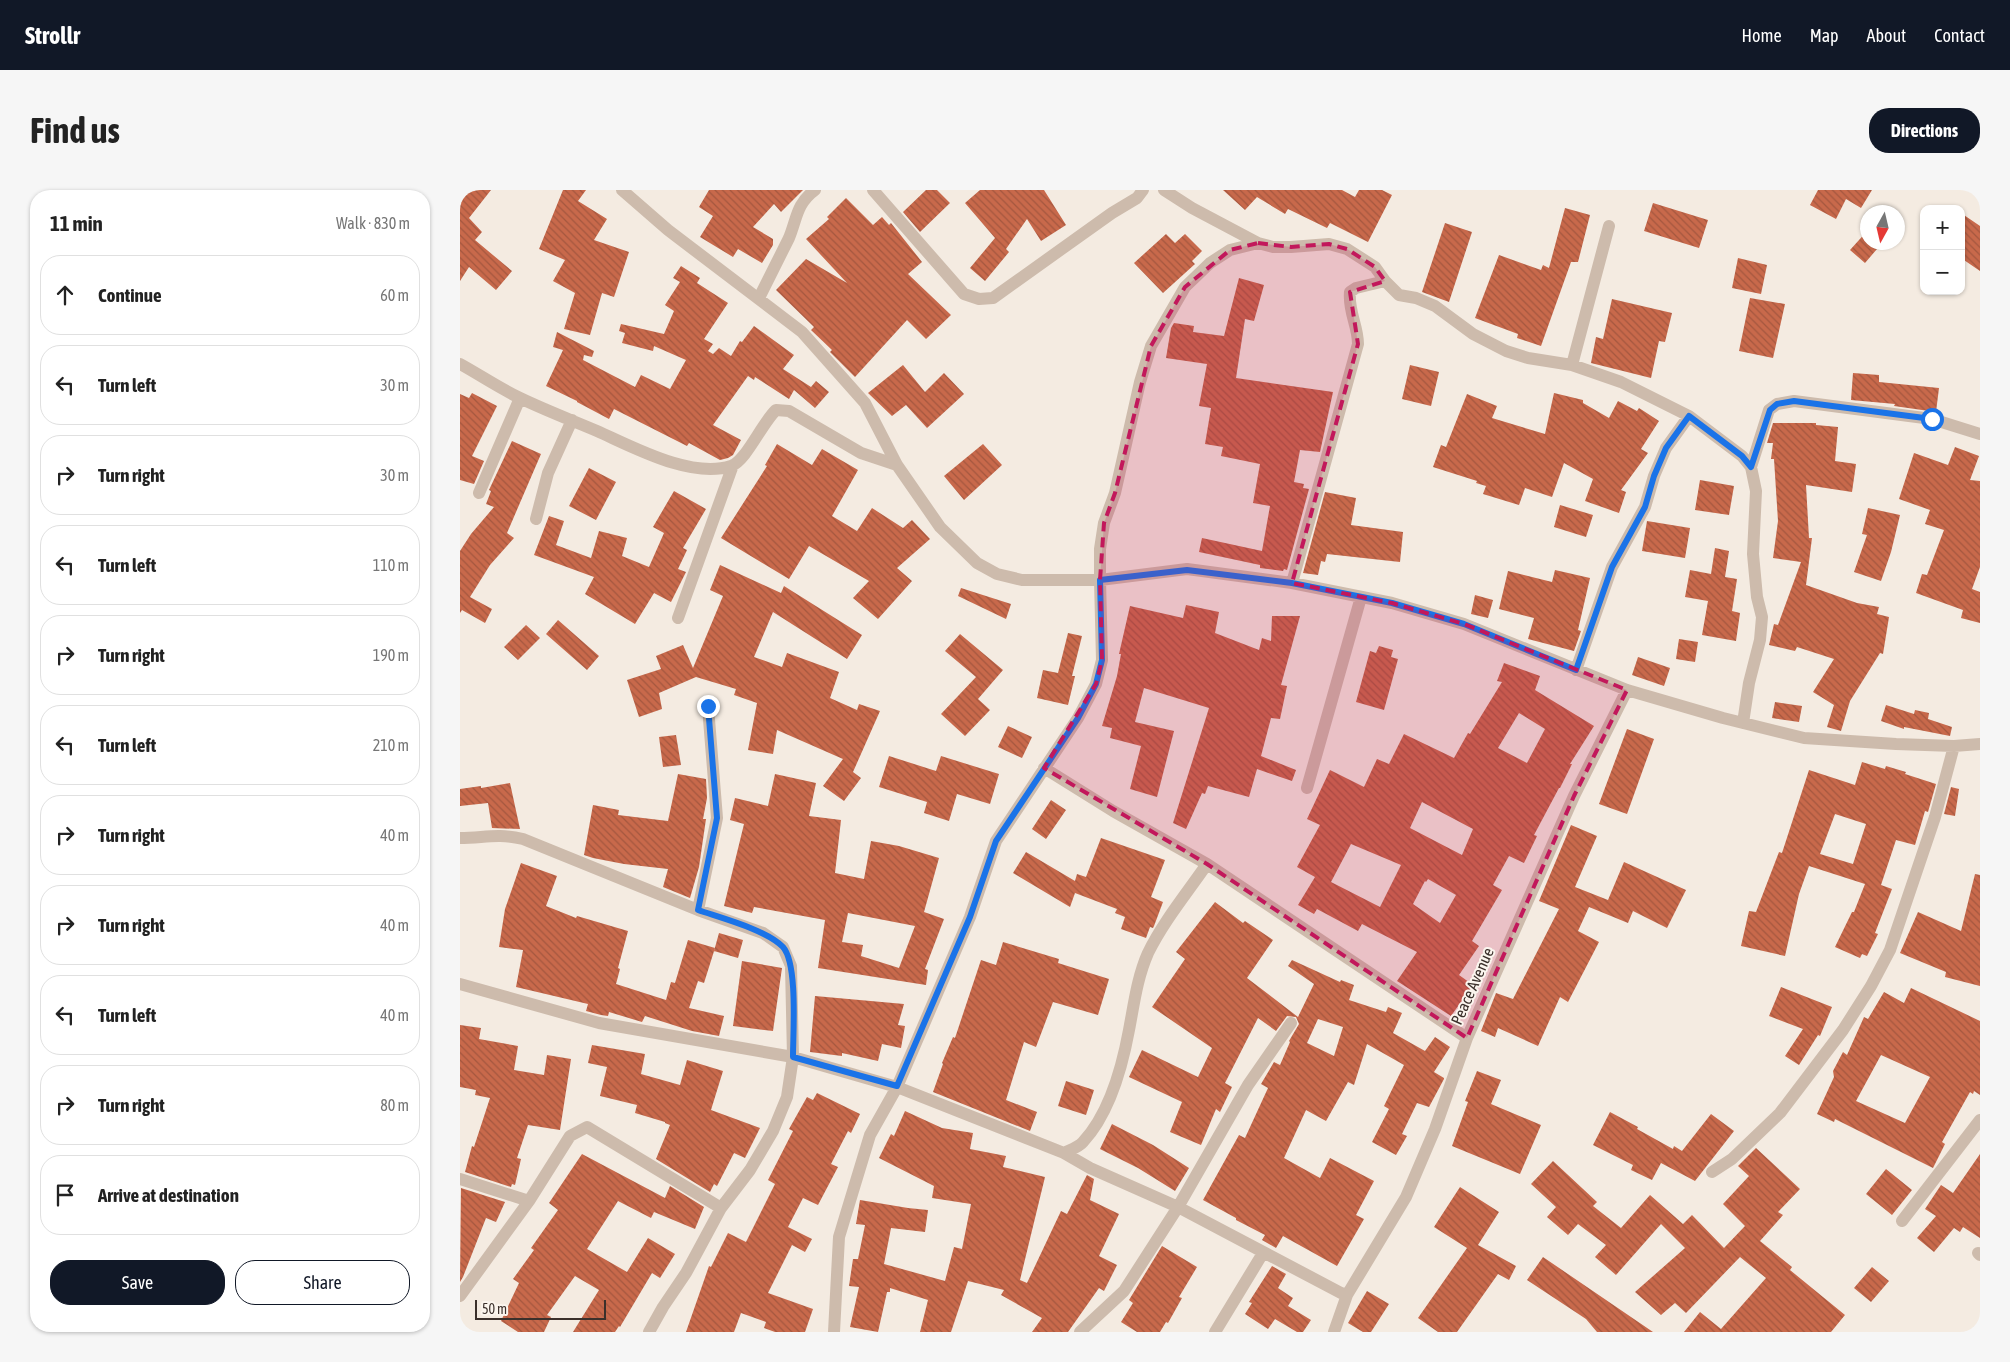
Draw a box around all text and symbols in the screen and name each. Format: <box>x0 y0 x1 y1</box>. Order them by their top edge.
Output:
text: Strollr <box>25 22 80 49</box>
text: Home <box>1742 25 1782 46</box>
text: Map <box>1810 25 1839 46</box>
text: About <box>1867 25 1906 46</box>
text: Contact <box>1934 25 1985 46</box>
button: Directions <box>1869 108 1980 153</box>
text: Find us <box>30 110 120 150</box>
north arrow <box>1860 205 1905 250</box>
map controls <box>1920 205 1965 295</box>
button: + <box>1920 205 1965 250</box>
text: 11 min <box>50 211 103 235</box>
text: Walk · 830 m <box>336 214 410 232</box>
button: − <box>1920 250 1965 295</box>
icon: ahead <box>51 281 79 309</box>
text: Continue <box>98 284 162 306</box>
text: 60 m <box>380 286 409 304</box>
icon: left <box>51 371 79 399</box>
text: Turn left <box>98 374 156 396</box>
text: 30 m <box>380 376 409 394</box>
route start <box>1921 408 1944 431</box>
icon: right <box>51 461 79 489</box>
text: Turn right <box>98 464 165 486</box>
text: 30 m <box>380 466 409 484</box>
icon: left <box>51 551 79 579</box>
text: Turn left <box>98 554 156 576</box>
text: 110 m <box>373 556 409 574</box>
icon: right <box>51 641 79 669</box>
text: Turn right <box>98 644 165 666</box>
text: 190 m <box>373 646 409 664</box>
route end <box>697 695 720 718</box>
icon: left <box>51 731 79 759</box>
text: Turn left <box>98 734 156 756</box>
text: 210 m <box>373 736 409 754</box>
icon: right <box>51 821 79 849</box>
text: Turn right <box>98 824 165 846</box>
text: 40 m <box>380 826 409 844</box>
icon: right <box>51 911 79 939</box>
text: Turn right <box>98 914 165 936</box>
text: 40 m <box>380 916 409 934</box>
street label: Peace Avenue <box>1447 945 1497 1027</box>
icon: left <box>51 1001 79 1029</box>
text: Turn left <box>98 1004 156 1026</box>
text: 40 m <box>380 1006 409 1024</box>
icon: right <box>51 1091 79 1119</box>
text: Turn right <box>98 1094 165 1116</box>
text: 80 m <box>380 1096 409 1114</box>
icon: arrive <box>51 1181 79 1209</box>
text: Arrive at destination <box>98 1184 239 1206</box>
button: Save <box>50 1260 225 1305</box>
button: Share <box>235 1260 410 1305</box>
scale bar <box>475 1297 606 1320</box>
text: 50 m <box>482 1301 507 1317</box>

